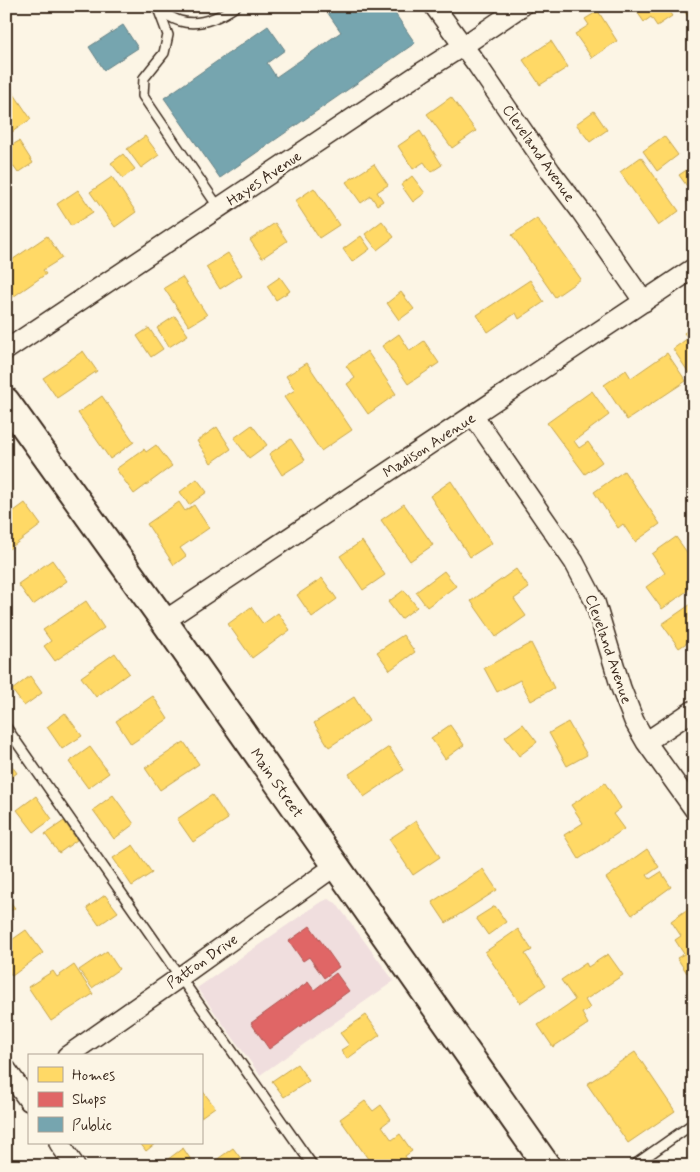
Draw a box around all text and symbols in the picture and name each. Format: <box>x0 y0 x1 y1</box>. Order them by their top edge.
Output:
street label: Cleveland Avenue <box>497 101 579 206</box>
street label: Hayes Avenue <box>223 146 306 211</box>
street label: Madison Avenue <box>379 408 480 483</box>
street label: Cleveland Avenue <box>580 592 636 707</box>
street label: Main Street <box>245 745 307 822</box>
street label: Patton Drive <box>163 930 242 994</box>
legend <box>28 1054 202 1144</box>
text: Homes <box>72 1066 115 1086</box>
text: Shops <box>72 1090 107 1110</box>
text: Public <box>72 1116 112 1136</box>

